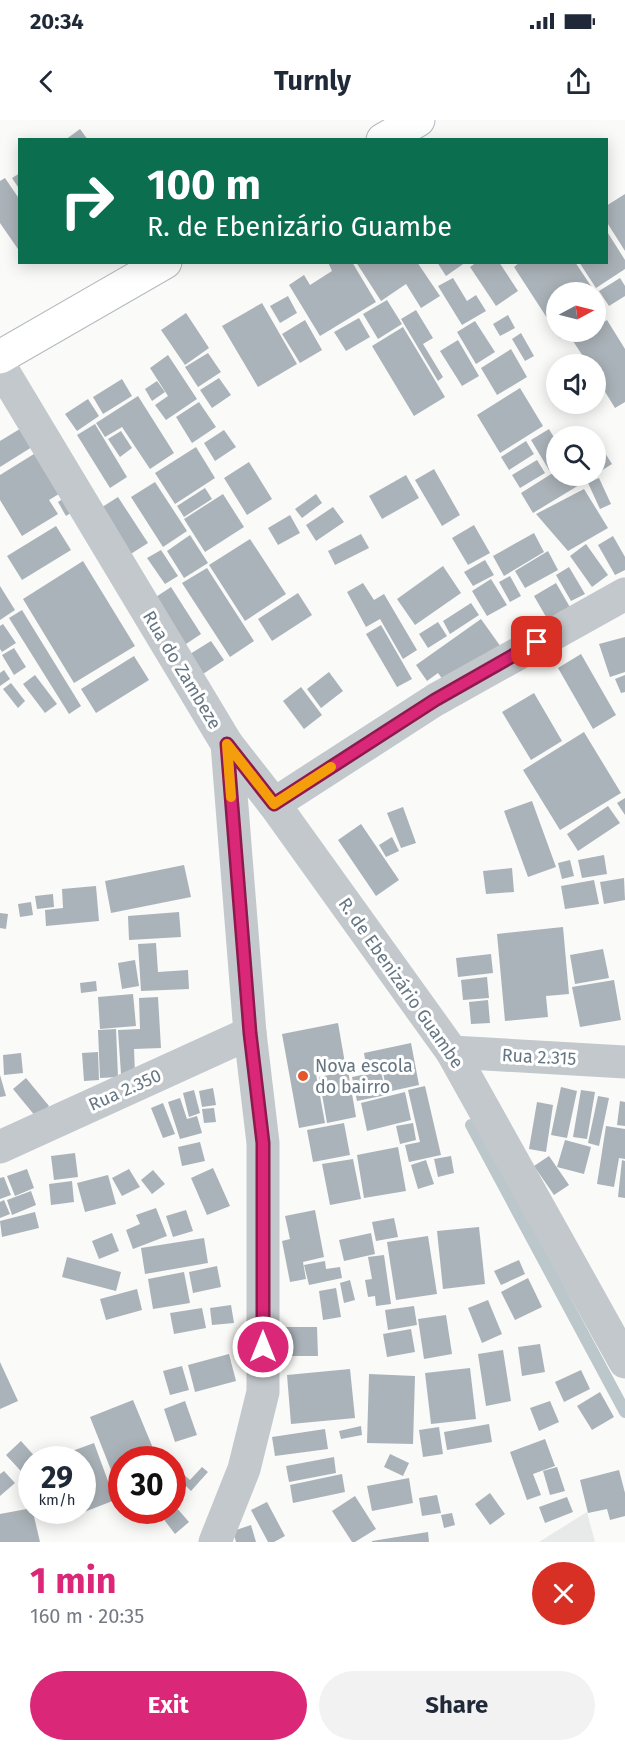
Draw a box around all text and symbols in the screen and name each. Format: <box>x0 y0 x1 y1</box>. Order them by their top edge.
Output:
text: 20:34 <box>30 8 84 35</box>
icon: back <box>30 65 63 98</box>
text: Turnly <box>274 65 351 97</box>
icon: share <box>562 65 595 98</box>
text: 100 m <box>147 160 261 210</box>
icon: right <box>48 162 126 240</box>
text: R. de Ebenizário Guambe <box>147 211 452 243</box>
north arrow <box>546 282 606 342</box>
map controls <box>546 282 606 486</box>
button: sound <box>546 354 606 414</box>
button: search <box>546 426 606 486</box>
street label: Rua do Zambeze <box>138 607 226 733</box>
pin <box>511 616 562 667</box>
icon: arrive <box>520 625 553 658</box>
street label: R. de Ebenizário Guambe <box>334 893 468 1073</box>
street label: Rua 2.315 <box>501 1044 577 1070</box>
place label: Nova escola do bairro <box>315 1055 413 1098</box>
street label: Rua 2.350 <box>85 1064 165 1116</box>
marker: Nova escola do bairro <box>296 1069 310 1083</box>
position arrow <box>231 1315 295 1379</box>
speed limit sign: 30 <box>108 1446 186 1524</box>
text: 29 <box>41 1460 73 1496</box>
text: km/h <box>38 1491 76 1509</box>
text: 1 min <box>30 1559 117 1603</box>
button: close <box>532 1562 595 1625</box>
text: 160 m · 20:35 <box>30 1604 144 1628</box>
button: Exit <box>30 1671 307 1740</box>
button: Share <box>319 1671 595 1740</box>

